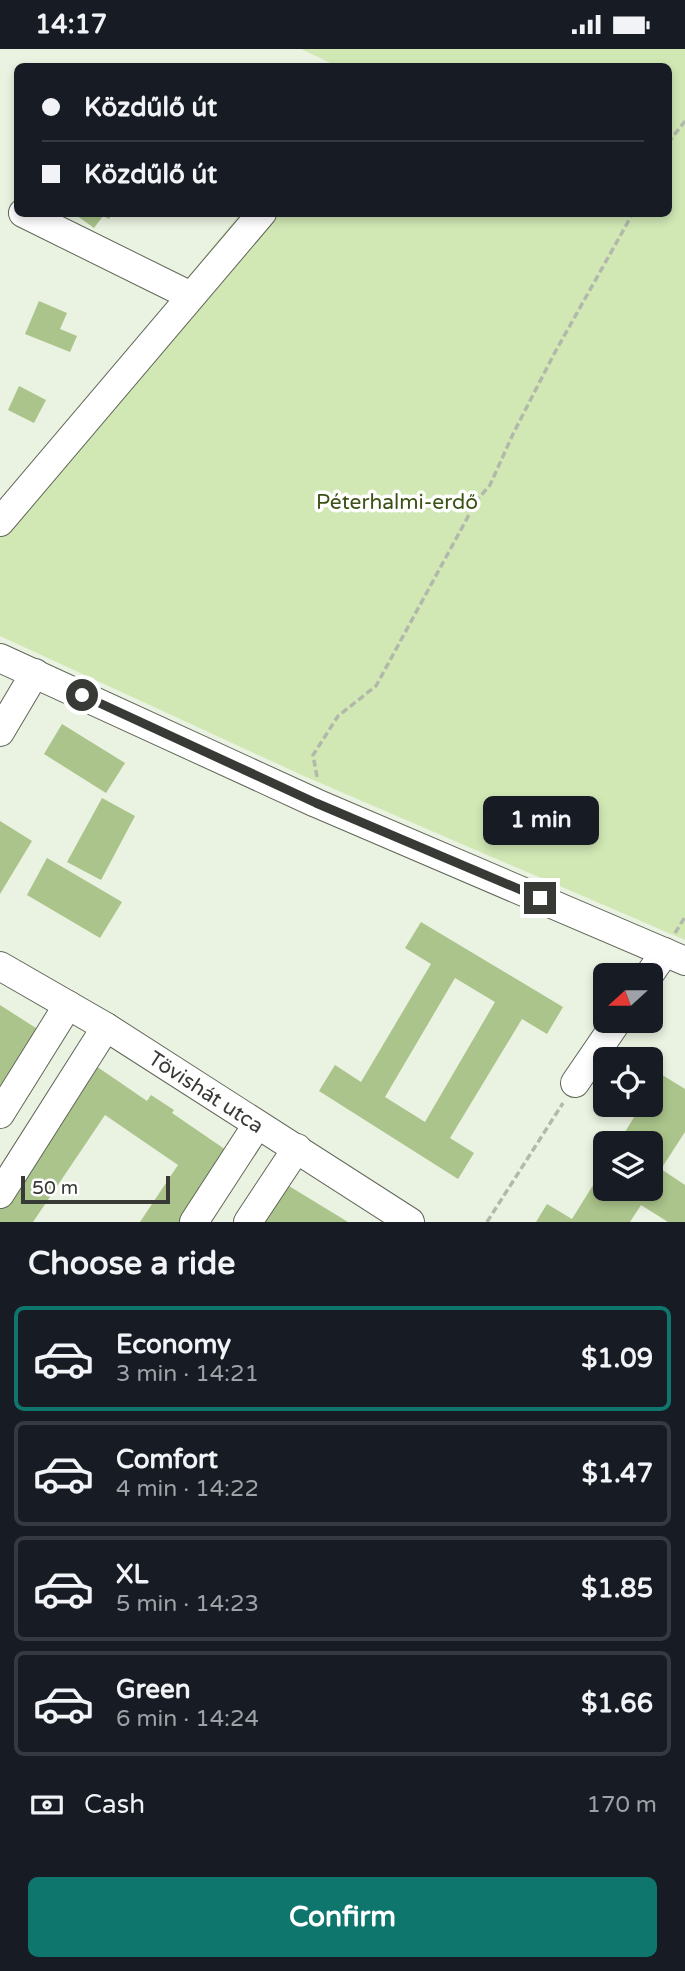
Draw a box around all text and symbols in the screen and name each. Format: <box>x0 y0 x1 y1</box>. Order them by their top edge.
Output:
text: 14:17 <box>35 9 107 40</box>
text: Közdűlő út <box>84 92 217 123</box>
text: Közdűlő út <box>84 159 217 190</box>
park label: Péterhalmi-erdő <box>316 490 478 515</box>
route start <box>66 679 98 711</box>
callout: 1 min <box>482 797 598 845</box>
text: 1 min <box>510 806 572 834</box>
route end <box>524 882 556 914</box>
north arrow <box>593 963 663 1033</box>
map controls <box>593 963 663 1201</box>
street label: Tövishát utca <box>144 1046 268 1139</box>
button: locate <box>593 1047 663 1117</box>
button: layers <box>593 1131 663 1201</box>
scale bar <box>21 1173 170 1205</box>
text: 50 m <box>32 1177 78 1199</box>
text: Choose a ride <box>28 1245 235 1283</box>
icon: car <box>32 1327 95 1390</box>
text: Economy <box>116 1329 231 1360</box>
text: $1.09 <box>581 1343 653 1374</box>
text: 3 min · 14:21 <box>116 1360 259 1388</box>
icon: car <box>32 1442 95 1505</box>
text: Comfort <box>116 1444 218 1475</box>
text: $1.47 <box>582 1458 653 1489</box>
text: 4 min · 14:22 <box>116 1475 259 1503</box>
icon: car <box>32 1557 95 1620</box>
text: XL <box>116 1559 148 1590</box>
text: $1.85 <box>581 1573 653 1604</box>
text: 5 min · 14:23 <box>116 1590 259 1618</box>
icon: car <box>32 1672 95 1735</box>
text: Green <box>116 1674 191 1705</box>
text: $1.66 <box>581 1688 653 1719</box>
text: 6 min · 14:24 <box>116 1705 259 1733</box>
icon: cash <box>28 1786 66 1824</box>
text: Cash <box>84 1789 145 1820</box>
text: 170 m <box>587 1791 657 1819</box>
button: Confirm <box>28 1877 657 1957</box>

